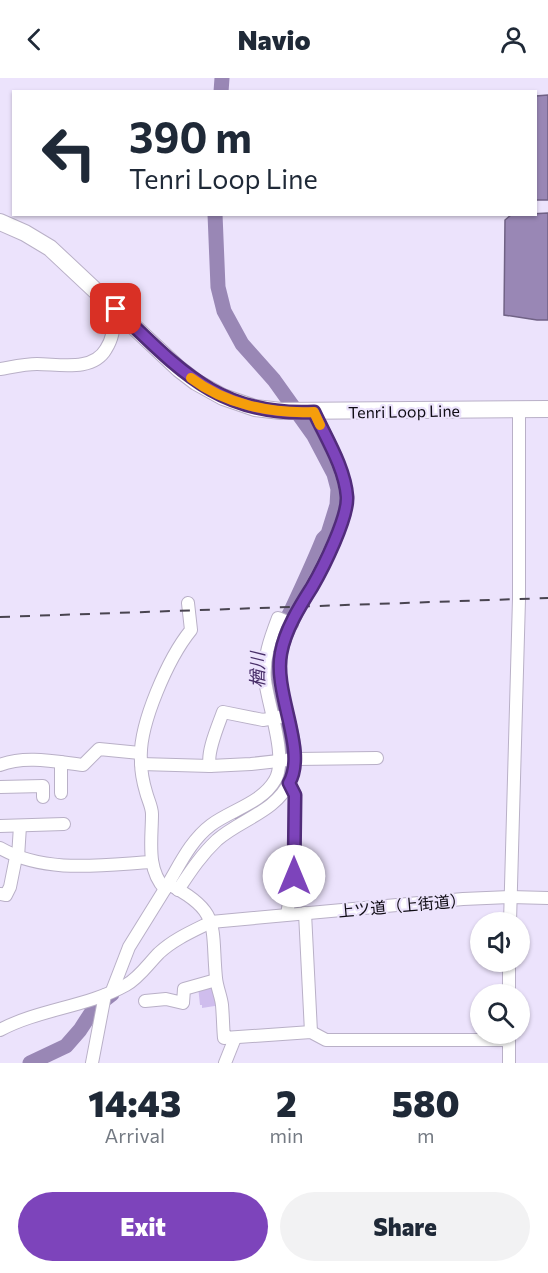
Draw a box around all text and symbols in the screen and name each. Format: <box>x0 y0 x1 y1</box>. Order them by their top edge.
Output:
icon: back <box>18 23 51 56</box>
text: Navio <box>237 23 311 56</box>
icon: person <box>497 23 530 56</box>
text: 390 m <box>129 110 252 162</box>
icon: left <box>30 114 108 192</box>
text: Tenri Loop Line <box>129 162 318 195</box>
pin <box>90 283 141 334</box>
icon: arrive <box>99 292 132 325</box>
street label: Tenri Loop Line <box>348 401 460 421</box>
water label: 楢川 <box>246 650 268 688</box>
position arrow <box>262 844 326 908</box>
street label: 上ツ道（上街道） <box>337 890 467 920</box>
map controls <box>470 912 530 1044</box>
button: sound <box>470 912 530 972</box>
button: search <box>470 984 530 1044</box>
text: 14:43 <box>88 1080 181 1124</box>
text: 2 <box>276 1080 297 1124</box>
text: 580 <box>392 1080 460 1124</box>
text: Arrival <box>104 1123 165 1147</box>
text: min <box>269 1123 304 1147</box>
text: m <box>417 1123 434 1147</box>
button: Exit <box>18 1192 268 1261</box>
button: Share <box>280 1192 530 1261</box>

